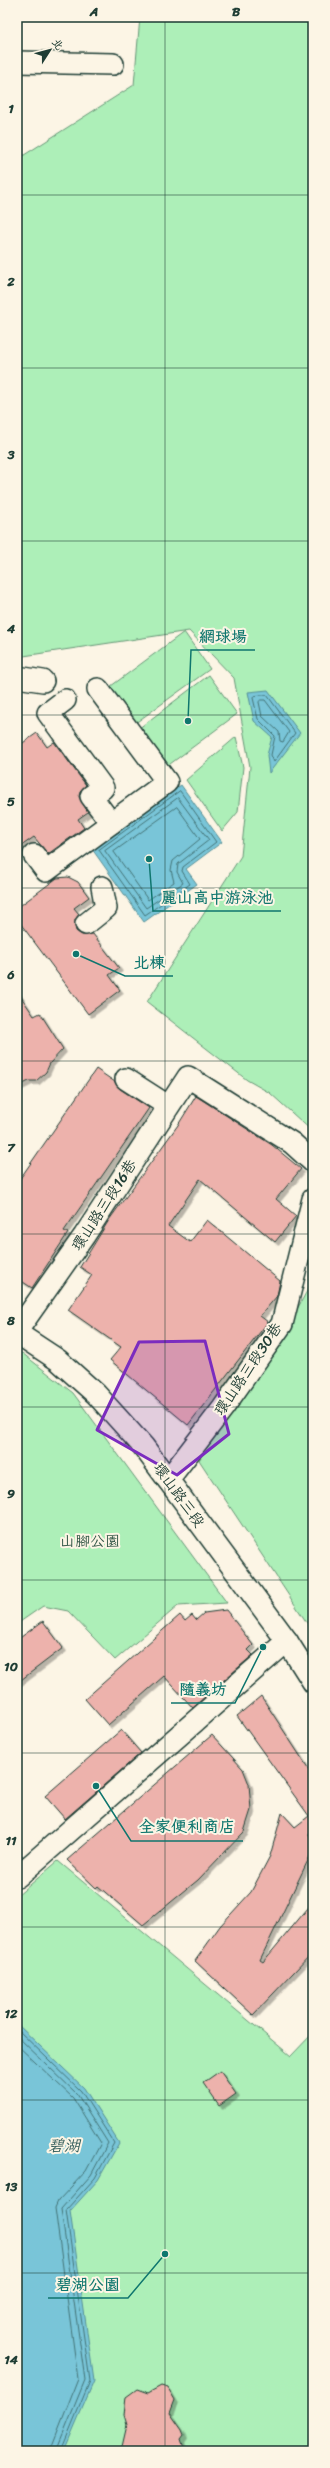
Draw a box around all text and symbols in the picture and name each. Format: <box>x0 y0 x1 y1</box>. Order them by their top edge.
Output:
text: A <box>89 0 98 23</box>
text: B <box>232 0 241 23</box>
north arrow <box>30 30 70 70</box>
text: 北 <box>47 34 69 54</box>
text: 1 <box>8 97 14 120</box>
text: 2 <box>6 270 15 293</box>
text: 3 <box>6 443 15 466</box>
text: 4 <box>6 617 16 640</box>
callout: 網球場 <box>191 622 255 650</box>
text: 網球場 <box>199 622 247 651</box>
text: 5 <box>7 790 15 813</box>
callout: 麗山高中游泳池 <box>153 883 281 911</box>
text: 麗山高中游泳池 <box>161 883 273 912</box>
callout: 北棟 <box>125 948 173 976</box>
text: 北棟 <box>133 948 166 977</box>
text: 6 <box>6 963 15 986</box>
text: 7 <box>7 1136 16 1159</box>
street label: 環山路三段16巷 <box>65 1154 143 1256</box>
text: 8 <box>6 1309 15 1332</box>
street label: 環山路三段30巷 <box>207 1317 289 1421</box>
street label: 環山路三段 <box>146 1457 212 1533</box>
text: 9 <box>7 1482 15 1505</box>
park label: 山腳公園 <box>60 1528 120 1554</box>
text: 10 <box>4 1655 18 1678</box>
callout: 隨義坊 <box>171 1675 235 1703</box>
text: 隨義坊 <box>179 1675 227 1704</box>
text: 全家便利商店 <box>139 1812 235 1841</box>
callout: 全家便利商店 <box>131 1813 243 1841</box>
text: 11 <box>5 1829 17 1852</box>
text: 12 <box>4 2002 18 2025</box>
water label: 碧湖 <box>48 2131 82 2160</box>
text: 13 <box>5 2175 18 2198</box>
callout: 碧湖公園 <box>48 2270 128 2298</box>
text: 碧湖公園 <box>56 2270 120 2299</box>
text: 14 <box>4 2348 19 2371</box>

